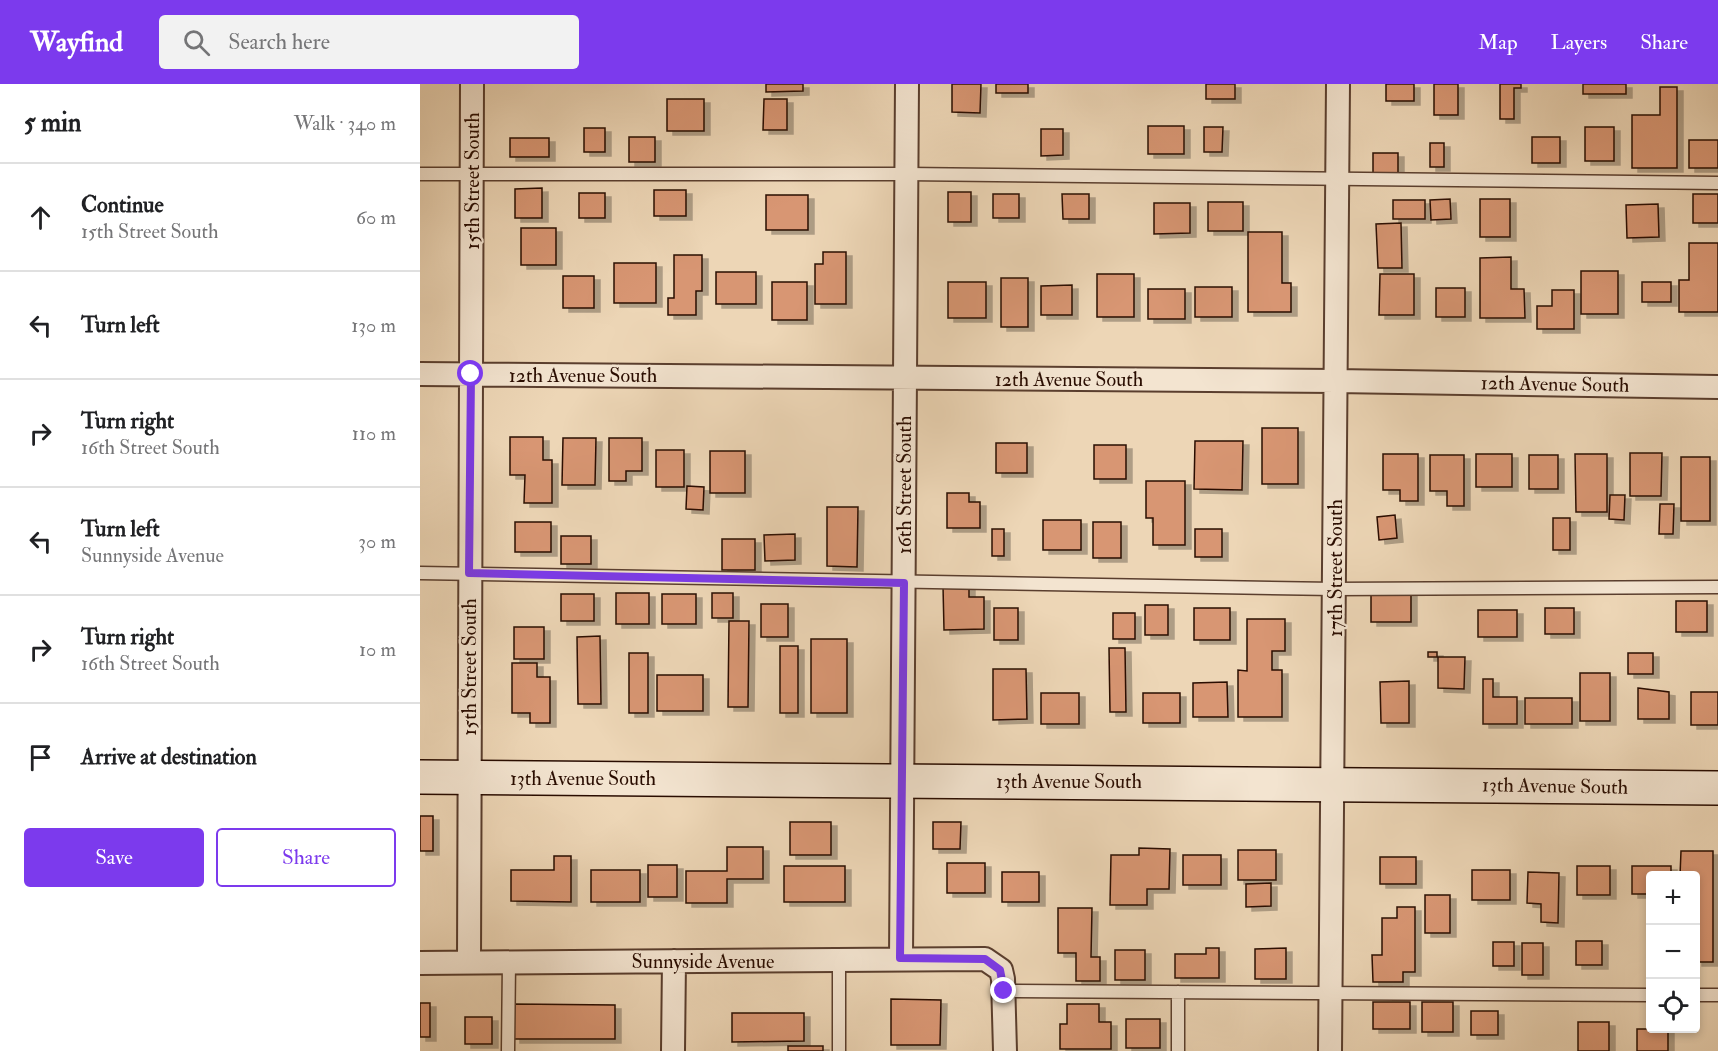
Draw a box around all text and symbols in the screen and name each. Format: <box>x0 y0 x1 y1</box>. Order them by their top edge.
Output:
search box <box>159 15 579 69</box>
text: Wayfind <box>30 25 123 60</box>
icon: search <box>180 26 213 59</box>
text: Search here <box>228 28 330 56</box>
text: Map <box>1478 29 1518 56</box>
text: Layers <box>1551 29 1607 56</box>
text: Share <box>1640 29 1688 56</box>
text: 5 min <box>24 107 81 139</box>
text: Walk · 340 m <box>294 111 396 136</box>
street label: 15th Street South <box>460 112 485 250</box>
text: Continue <box>81 191 164 219</box>
icon: ahead <box>24 201 57 234</box>
text: 60 m <box>356 205 396 230</box>
text: 15th Street South <box>81 219 218 244</box>
icon: left <box>24 309 57 342</box>
text: Turn left <box>81 311 160 339</box>
text: 130 m <box>351 313 396 338</box>
route start <box>457 360 483 386</box>
street label: 12th Avenue South <box>509 363 658 388</box>
street label: 12th Avenue South <box>995 367 1144 392</box>
street label: 12th Avenue South <box>1481 370 1630 398</box>
text: Turn right <box>81 407 174 435</box>
street label: 16th Street South <box>892 415 917 554</box>
icon: right <box>24 417 57 450</box>
text: 110 m <box>352 421 396 446</box>
text: 16th Street South <box>81 435 220 460</box>
street label: 17th Street South <box>1323 499 1348 637</box>
text: Turn left <box>81 515 160 543</box>
icon: left <box>24 525 57 558</box>
text: 30 m <box>358 529 396 554</box>
text: Sunnyside Avenue <box>81 543 224 568</box>
street label: 15th Street South <box>457 598 482 736</box>
text: Turn right <box>81 623 174 651</box>
icon: right <box>24 633 57 666</box>
text: 10 m <box>359 637 396 662</box>
text: 16th Street South <box>81 651 220 676</box>
icon: arrive <box>24 741 57 774</box>
text: Arrive at destination <box>81 743 257 771</box>
street label: 13th Avenue South <box>510 766 657 791</box>
street label: 13th Avenue South <box>996 769 1143 794</box>
street label: 13th Avenue South <box>1482 772 1629 800</box>
button: Save <box>24 828 204 887</box>
button: Share <box>216 828 396 887</box>
map controls <box>1646 871 1700 1033</box>
button: + <box>1646 871 1700 925</box>
button: − <box>1646 925 1700 979</box>
street label: Sunnyside Avenue <box>632 949 774 974</box>
route end <box>990 977 1016 1003</box>
button: locate <box>1646 979 1700 1033</box>

